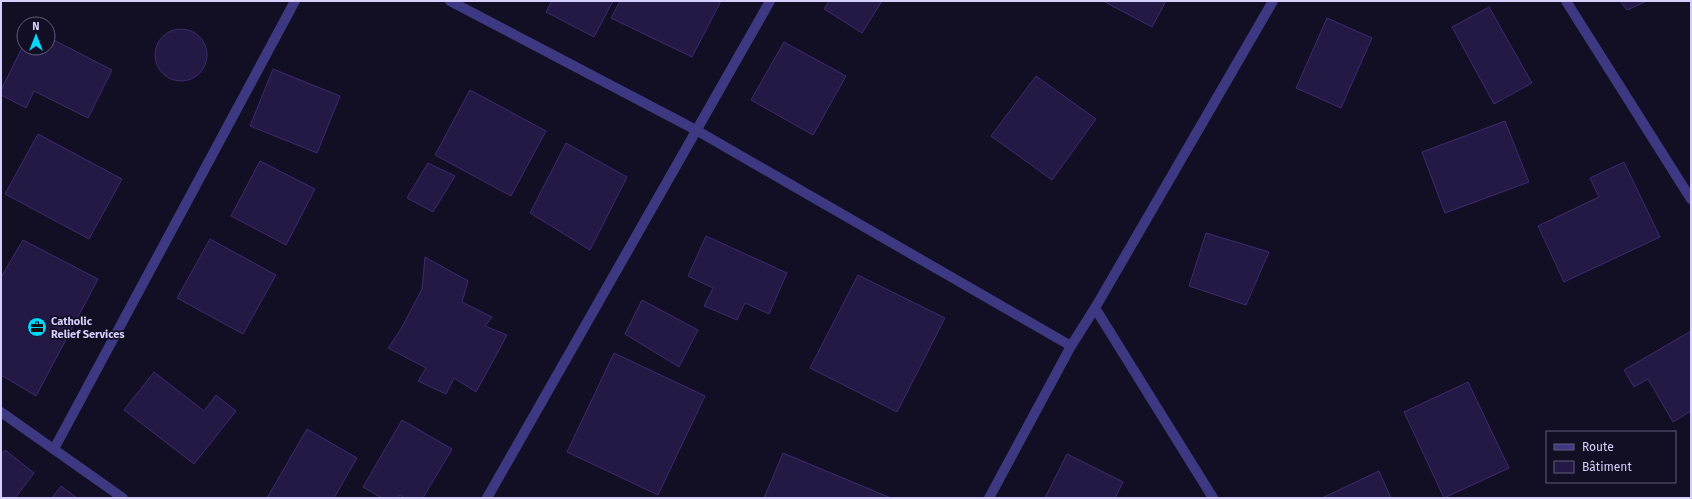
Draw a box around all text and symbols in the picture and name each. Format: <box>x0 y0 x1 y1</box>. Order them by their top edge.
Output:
north arrow <box>16 16 56 56</box>
text: N <box>32 20 40 33</box>
place label: Catholic Relief Services <box>51 315 125 341</box>
office icon: Catholic Relief Services <box>26 316 48 338</box>
legend <box>1546 431 1676 483</box>
text: Route <box>1582 440 1614 454</box>
text: Bâtiment <box>1582 460 1632 474</box>

